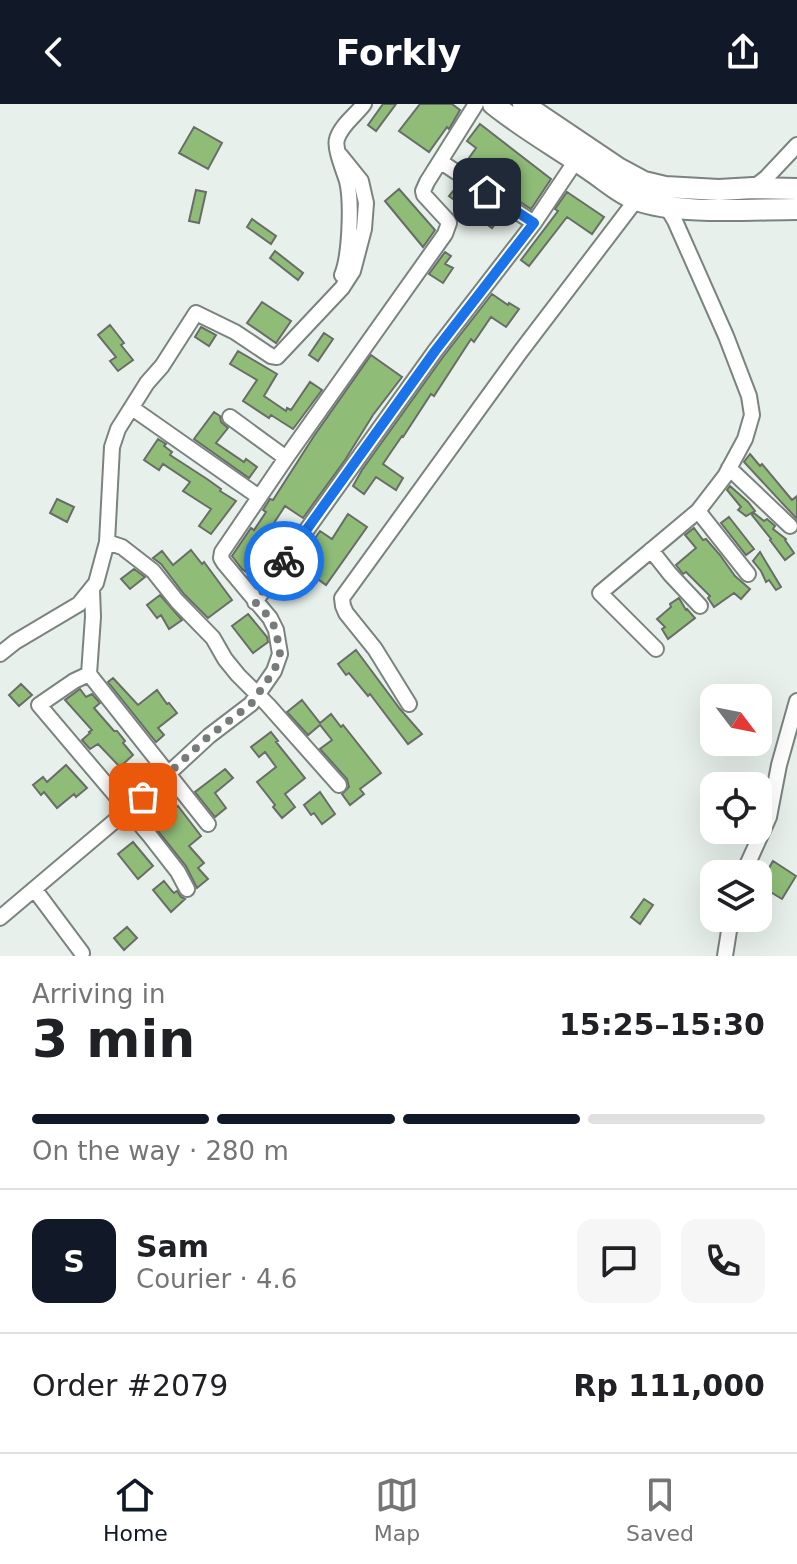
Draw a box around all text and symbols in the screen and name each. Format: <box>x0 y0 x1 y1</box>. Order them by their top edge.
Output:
icon: back <box>32 30 76 74</box>
icon: share <box>721 30 765 74</box>
text: Forkly <box>336 32 461 73</box>
pin <box>453 158 521 226</box>
icon: home <box>465 170 509 214</box>
courier <box>244 521 324 601</box>
icon: bike <box>262 539 306 583</box>
north arrow <box>700 684 772 756</box>
map controls <box>700 684 772 932</box>
pin <box>109 763 177 831</box>
button: locate <box>700 772 772 844</box>
icon: bag <box>121 775 165 819</box>
button: layers <box>700 860 772 932</box>
text: Arriving in <box>32 979 166 1009</box>
text: 15:25–15:30 <box>559 1007 765 1042</box>
text: 3 min <box>32 1009 195 1069</box>
text: On the way · 280 m <box>32 1136 289 1166</box>
button: chat <box>577 1219 661 1303</box>
button: phone <box>681 1219 765 1303</box>
text: Sam <box>136 1229 209 1264</box>
text: S <box>63 1244 85 1279</box>
text: Courier · 4.6 <box>136 1264 297 1294</box>
text: Order #2079 <box>32 1368 228 1403</box>
text: Rp 111,000 <box>573 1368 765 1403</box>
tab: Home <box>103 1473 168 1546</box>
tab: Map <box>374 1473 420 1546</box>
tab: Saved <box>626 1473 694 1546</box>

